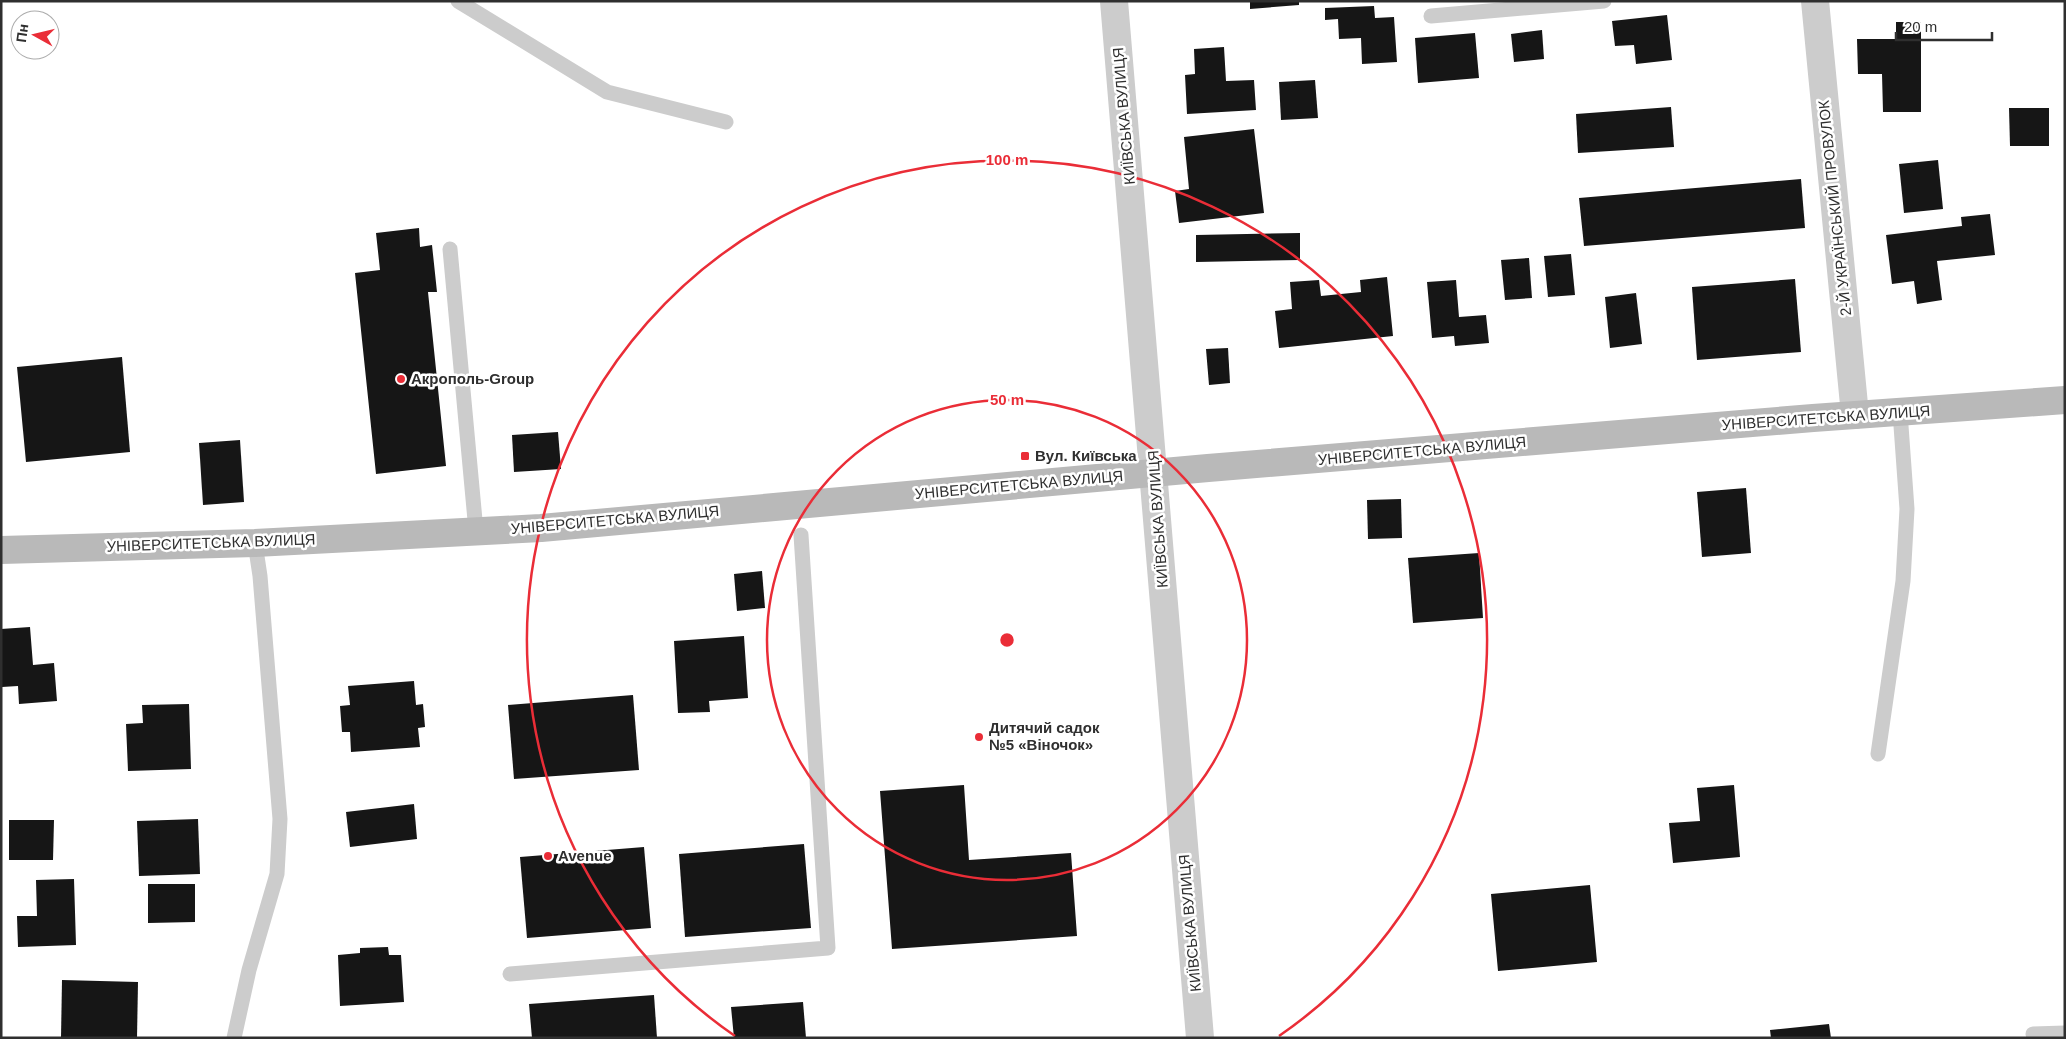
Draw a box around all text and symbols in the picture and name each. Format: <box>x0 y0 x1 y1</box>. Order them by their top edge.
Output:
north arrow <box>10 10 60 60</box>
scale bar <box>1896 10 1992 42</box>
text: 20 m <box>1904 18 1937 35</box>
text: Пн <box>13 23 31 43</box>
street label: КИЇВСЬКА ВУЛИЦЯ <box>1109 47 1138 185</box>
street label: 2-Й УКРАЇНСЬКИЙ ПРОВУЛОК <box>1815 99 1854 317</box>
text: 100 m <box>986 151 1028 168</box>
place label: Акрополь-Group <box>411 370 534 387</box>
marker: Акрополь-Group <box>395 373 407 385</box>
text: 50 m <box>990 391 1024 408</box>
street label: УНІВЕРСИТЕТСЬКА ВУЛИЦЯ <box>1721 402 1931 433</box>
street label: УНІВЕРСИТЕТСЬКА ВУЛИЦЯ <box>1317 433 1527 468</box>
place label: Вул. Київська <box>1035 447 1137 464</box>
marker: Вул. Київська <box>1019 450 1031 462</box>
street label: КИЇВСЬКА ВУЛИЦЯ <box>1144 450 1171 588</box>
street label: УНІВЕРСИТЕТСЬКА ВУЛИЦЯ <box>914 467 1124 502</box>
street label: УНІВЕРСИТЕТСЬКА ВУЛИЦЯ <box>510 502 720 537</box>
street label: УНІВЕРСИТЕТСЬКА ВУЛИЦЯ <box>106 530 316 555</box>
centre of rings <box>998 631 1016 649</box>
place label: Дитячий садок №5 «Віночок» <box>989 719 1100 753</box>
marker: Дитячий садок №5 «Віночок» <box>973 731 985 743</box>
place label: Avenue <box>558 847 612 864</box>
marker: Avenue <box>542 850 554 862</box>
street label: КИЇВСЬКА ВУЛИЦЯ <box>1175 854 1204 992</box>

